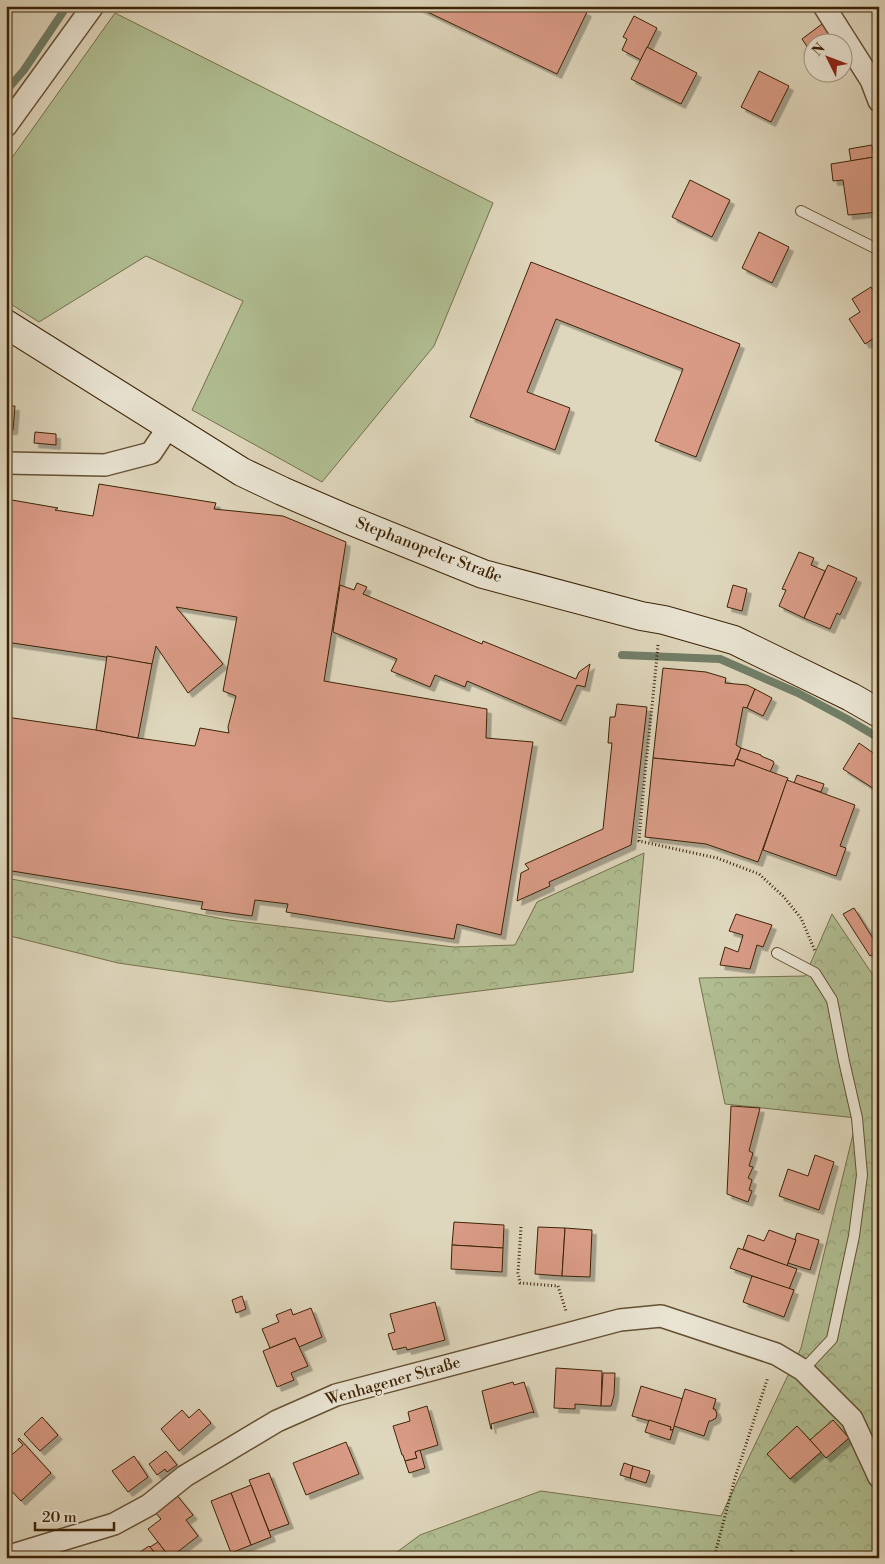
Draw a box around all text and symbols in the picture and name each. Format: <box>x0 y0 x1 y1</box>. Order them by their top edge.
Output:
north arrow <box>802 32 852 82</box>
text: N <box>809 40 829 60</box>
street label: Stephanopeler Straße <box>353 513 505 587</box>
street label: Wenhagener Straße <box>322 1352 463 1410</box>
scale bar <box>35 1499 114 1531</box>
text: 20 m <box>42 1508 77 1527</box>

